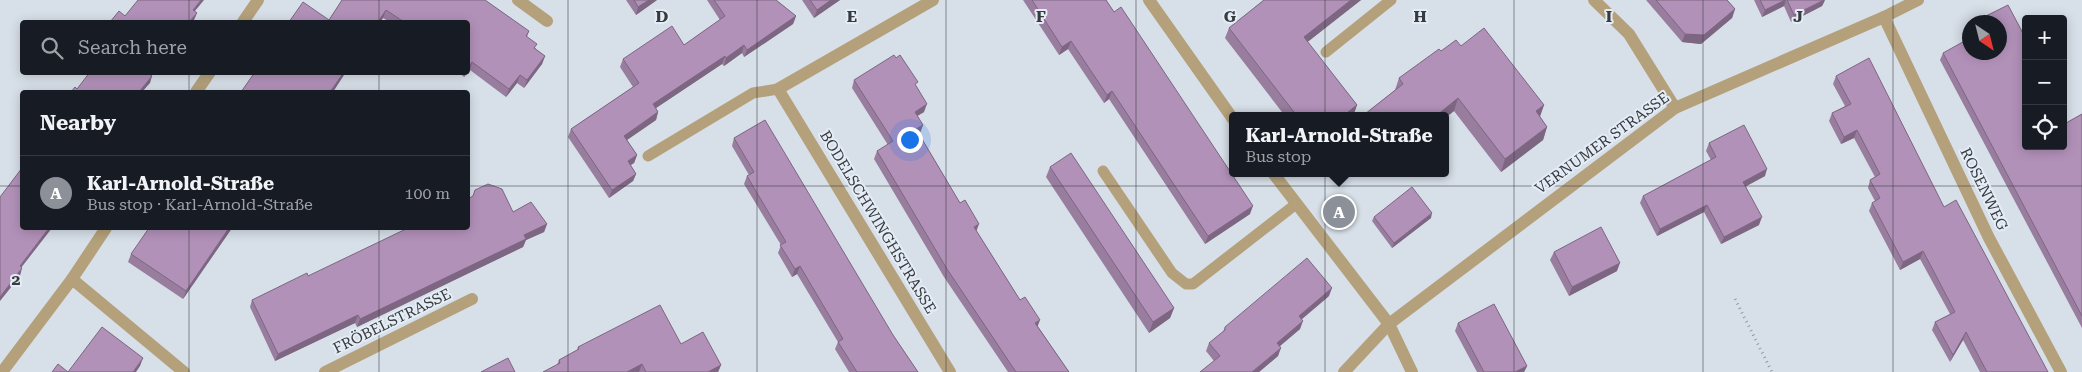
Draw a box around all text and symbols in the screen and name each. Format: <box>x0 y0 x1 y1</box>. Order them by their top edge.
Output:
text: D <box>656 7 669 26</box>
text: E <box>847 7 857 26</box>
text: F <box>1036 7 1046 26</box>
text: G <box>1224 7 1237 26</box>
text: H <box>1413 7 1427 26</box>
text: I <box>1606 7 1612 26</box>
text: J <box>1793 7 1803 26</box>
north arrow <box>1962 15 2007 60</box>
map controls <box>2022 15 2067 150</box>
button: + <box>2022 15 2067 60</box>
search box <box>20 20 470 75</box>
icon: search <box>38 34 66 62</box>
text: Search here <box>78 36 187 59</box>
button: − <box>2022 60 2067 105</box>
street label: VERNUMER STRASSE <box>1531 88 1673 198</box>
button: locate <box>2022 105 2067 150</box>
text: Nearby <box>40 111 116 135</box>
popup <box>1229 112 1449 177</box>
text: Karl-Arnold-Straße <box>1245 124 1433 147</box>
street label: BODELSCHWINGHSTRASSE <box>816 127 940 317</box>
your location <box>897 127 923 153</box>
street label: ROSENWEG <box>1956 145 2012 233</box>
text: Bus stop <box>1245 147 1311 166</box>
text: Karl-Arnold-Straße <box>87 172 274 195</box>
text: A <box>50 184 62 203</box>
text: 100 m <box>404 184 450 203</box>
pin: A <box>1323 193 1355 231</box>
text: Bus stop · Karl-Arnold-Straße <box>87 195 313 214</box>
text: 2 <box>12 270 21 289</box>
street label: FRÖBELSTRASSE <box>330 285 454 357</box>

